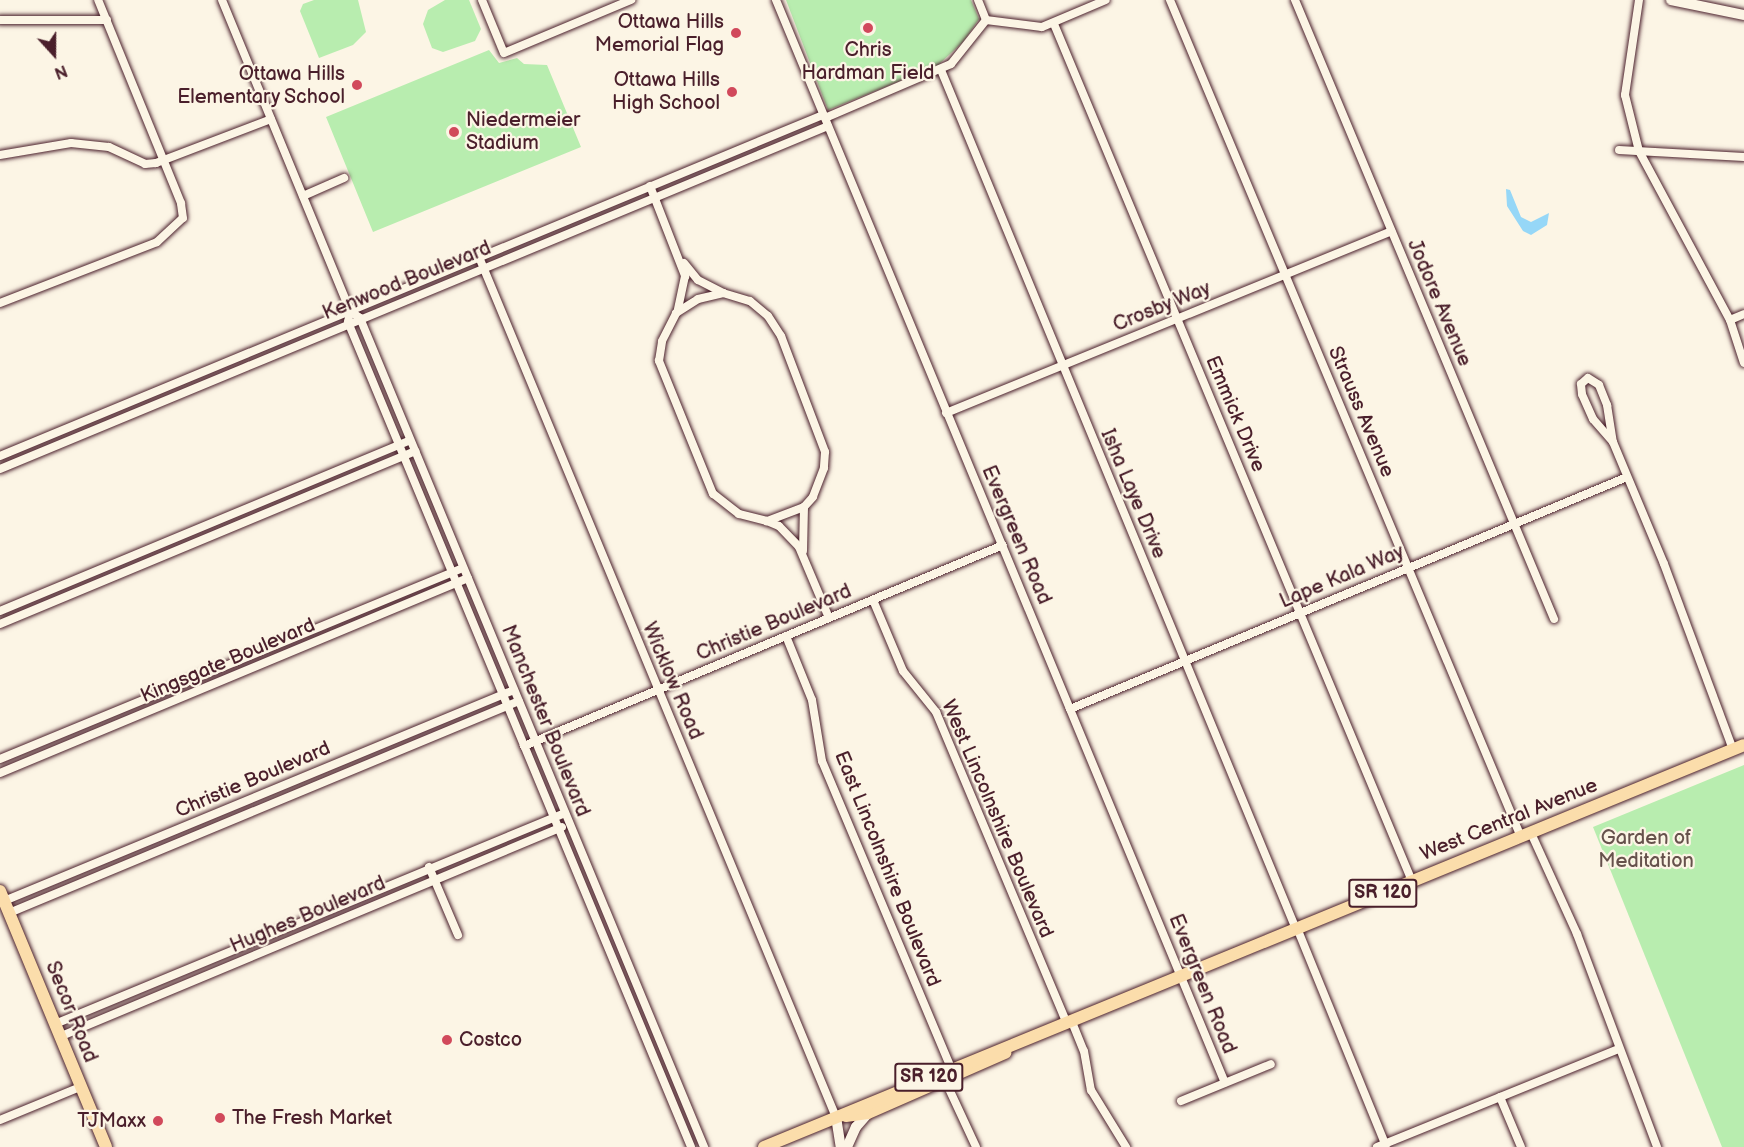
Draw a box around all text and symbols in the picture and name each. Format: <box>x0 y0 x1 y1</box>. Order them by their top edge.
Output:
place label: Ottawa Hills Memorial Flag <box>595 10 724 57</box>
marker: Chris Hardman Field <box>861 21 875 35</box>
north arrow <box>24 24 84 84</box>
marker: Ottawa Hills Memorial Flag <box>729 26 743 40</box>
place label: Chris Hardman Field <box>802 38 934 85</box>
text: N <box>52 60 70 82</box>
place label: Ottawa Hills Elementary School <box>175 62 345 109</box>
place label: Ottawa Hills High School <box>612 68 720 115</box>
marker: Ottawa Hills Elementary School <box>350 78 364 92</box>
marker: Ottawa Hills High School <box>725 85 739 99</box>
place label: Niedermeier Stadium <box>466 108 580 155</box>
marker: Niedermeier Stadium <box>447 125 461 139</box>
street label: Kenwood Boulevard <box>319 236 495 326</box>
street label: Jodore Avenue <box>1401 236 1477 370</box>
street label: Crosby Way <box>1109 276 1215 338</box>
street label: Strauss Avenue <box>1323 343 1399 481</box>
street label: Emmick Drive <box>1200 352 1270 476</box>
street label: Isha Laye Drive <box>1095 426 1171 562</box>
street label: Evergreen Road <box>976 462 1056 608</box>
street label: Lape Kala Way <box>1276 540 1408 614</box>
street label: Christie Boulevard <box>693 579 855 667</box>
street label: Kingsgate Boulevard <box>137 613 319 709</box>
street label: Wicklow Road <box>637 619 707 743</box>
street label: Manchester Boulevard <box>496 622 594 820</box>
street label: West Lincolnshire Boulevard <box>936 696 1058 942</box>
street label: Christie Boulevard <box>172 736 334 824</box>
street label: East Lincolnshire Boulevard <box>829 748 945 990</box>
street label: West Central Avenue <box>1417 773 1601 867</box>
park label: Garden of Meditation <box>1598 827 1694 874</box>
street label: Hughes Boulevard <box>227 871 389 959</box>
road number: SR 120 <box>1347 878 1419 908</box>
street label: Evergreen Road <box>1163 911 1241 1057</box>
street label: Secor Road <box>40 958 102 1066</box>
place label: Costco <box>459 1028 522 1052</box>
marker: Costco <box>440 1033 454 1047</box>
road number: SR 120 <box>893 1062 965 1092</box>
place label: The Fresh Market <box>232 1106 392 1130</box>
place label: TJMaxx <box>77 1109 146 1133</box>
marker: The Fresh Market <box>213 1111 227 1125</box>
marker: TJMaxx <box>151 1114 165 1128</box>

